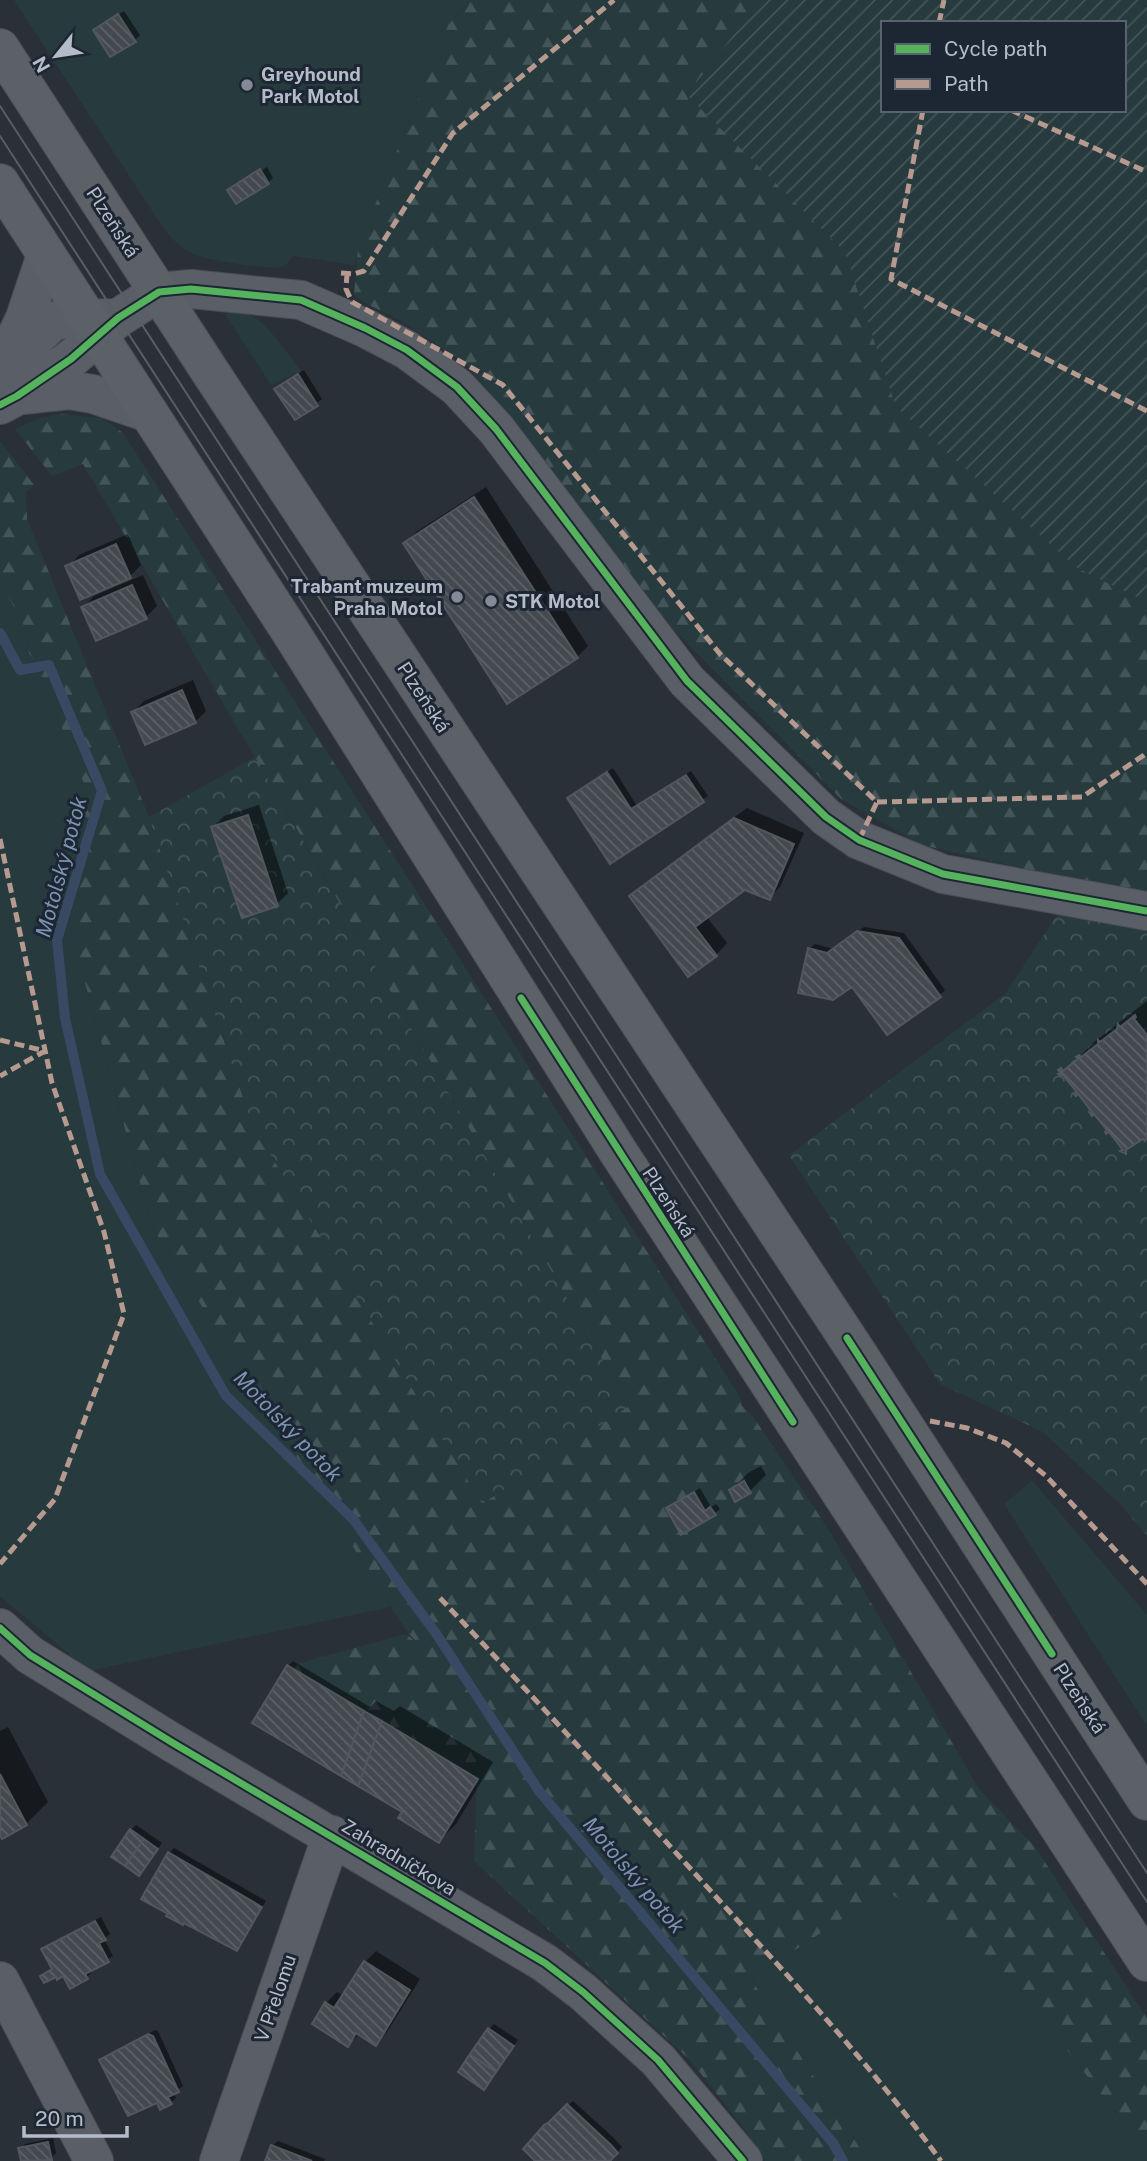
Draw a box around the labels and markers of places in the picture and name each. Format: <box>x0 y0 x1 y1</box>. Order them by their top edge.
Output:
place label: Greyhound Park Motol <box>261 63 361 107</box>
marker: Greyhound Park Motol <box>239 77 255 93</box>
place label: Trabant muzeum Praha Motol <box>291 575 443 619</box>
marker: Trabant muzeum Praha Motol <box>449 589 465 605</box>
place label: STK Motol <box>505 590 600 612</box>
marker: STK Motol <box>483 593 499 609</box>

